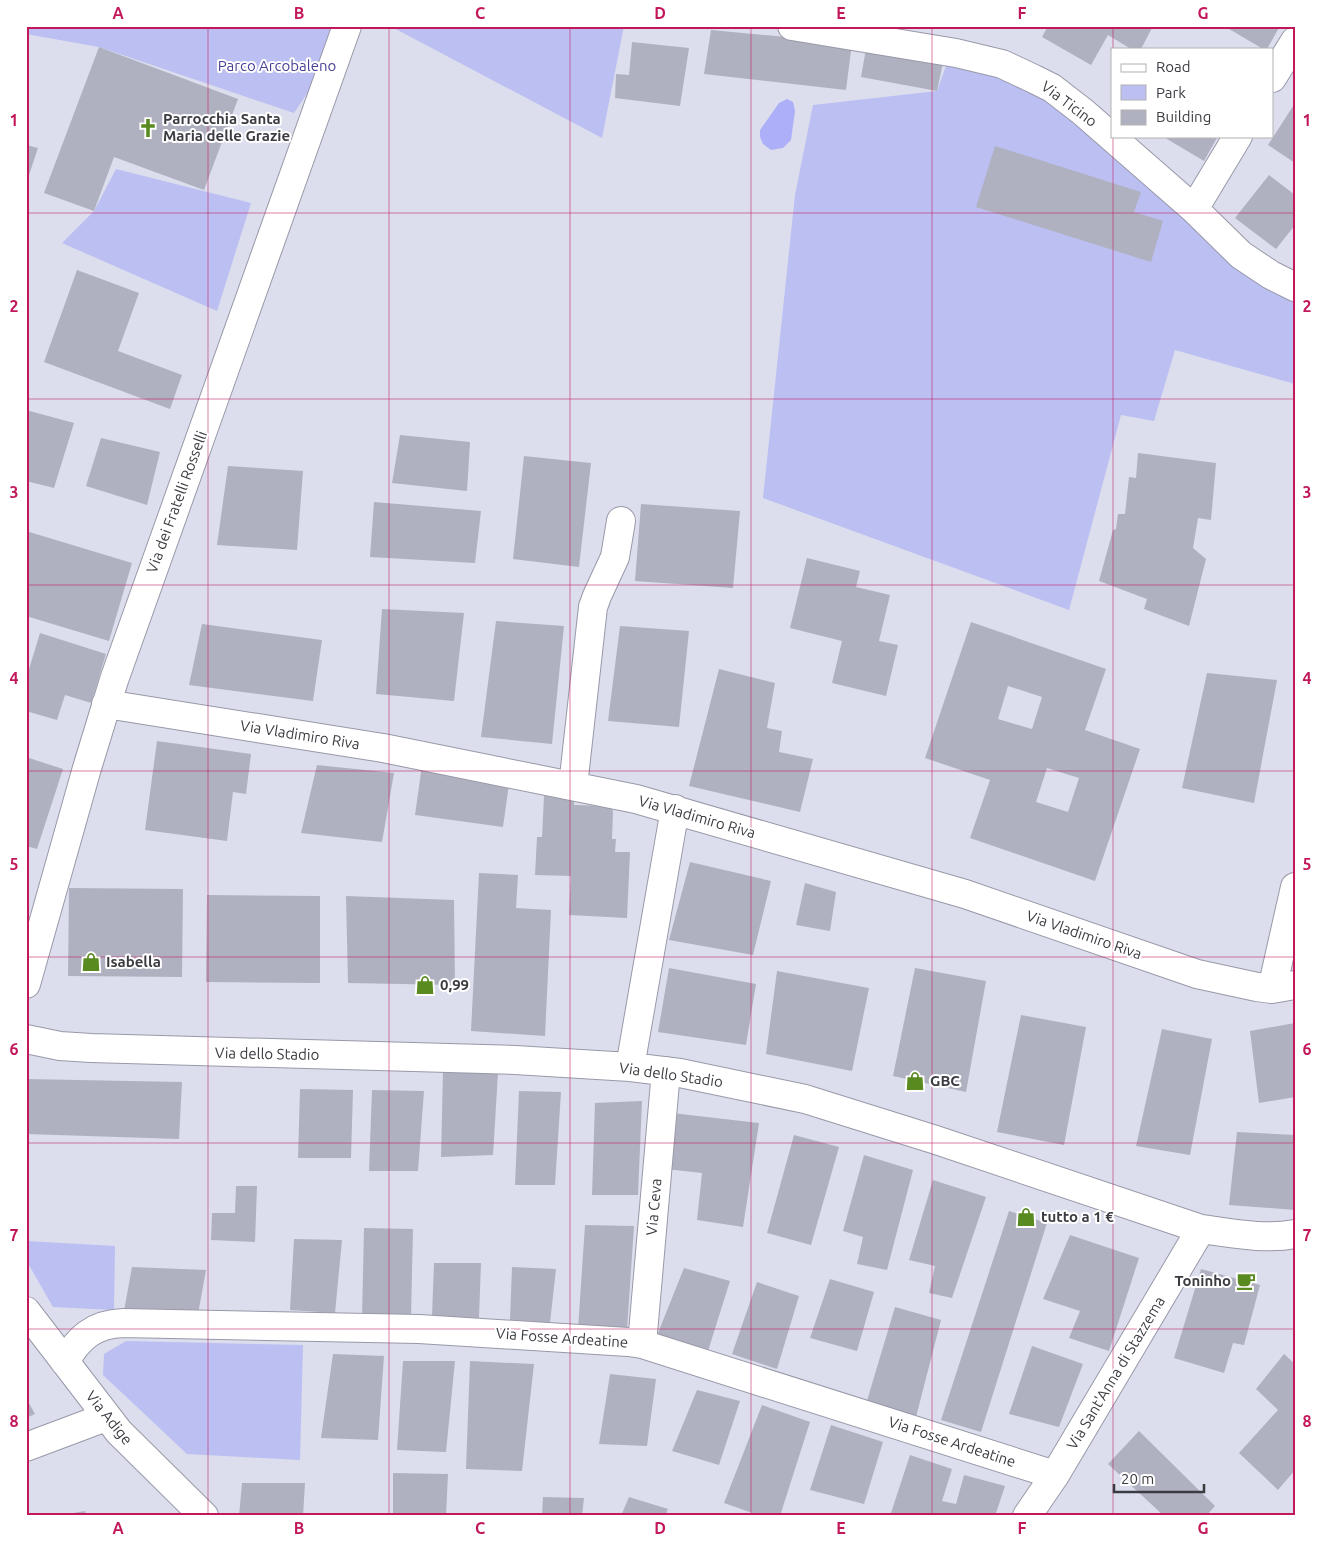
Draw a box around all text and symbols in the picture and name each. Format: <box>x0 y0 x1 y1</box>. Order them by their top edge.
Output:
text: A <box>112 4 124 22</box>
text: B <box>294 4 304 22</box>
text: C <box>475 4 485 22</box>
text: D <box>654 4 666 22</box>
text: E <box>836 4 846 22</box>
text: F <box>1018 4 1027 22</box>
text: G <box>1197 4 1209 22</box>
legend <box>1111 48 1274 138</box>
park label: Parco Arcobaleno <box>218 57 336 74</box>
text: Road <box>1156 58 1191 75</box>
street label: Via Ticino <box>1038 77 1100 130</box>
text: Park <box>1156 84 1186 101</box>
text: Building <box>1156 108 1211 125</box>
place label: Parrocchia Santa Maria delle Grazie <box>163 110 290 144</box>
text: 1 <box>9 111 19 129</box>
text: 1 <box>1302 111 1312 129</box>
church icon: Parrocchia Santa Maria delle Grazie <box>137 117 159 139</box>
text: 2 <box>9 297 19 315</box>
text: 2 <box>1302 297 1312 315</box>
street label: Via dei Fratelli Rosselli <box>143 428 210 575</box>
text: 3 <box>9 483 19 501</box>
text: 3 <box>1302 483 1312 501</box>
text: 4 <box>9 669 19 687</box>
text: 4 <box>1302 669 1312 687</box>
street label: Via Vladimiro Riva <box>239 717 361 752</box>
street label: Via Vladimiro Riva <box>637 792 758 841</box>
text: 5 <box>9 855 19 873</box>
text: 5 <box>1302 855 1312 873</box>
street label: Via Vladimiro Riva <box>1024 907 1144 962</box>
shop icon: Isabella <box>80 951 102 973</box>
place label: Isabella <box>106 953 161 970</box>
shop icon: 0,99 <box>414 974 436 996</box>
place label: 0,99 <box>440 976 469 993</box>
text: 6 <box>9 1040 19 1058</box>
text: 6 <box>1302 1040 1312 1058</box>
street label: Via dello Stadio <box>215 1044 319 1063</box>
street label: Via dello Stadio <box>618 1059 724 1090</box>
shop icon: GBC <box>904 1070 926 1092</box>
place label: GBC <box>930 1072 960 1089</box>
street label: Via Ceva <box>643 1178 664 1236</box>
shop icon: tutto a 1 € <box>1015 1206 1037 1228</box>
place label: tutto a 1 € <box>1041 1208 1114 1225</box>
text: 7 <box>9 1226 19 1244</box>
text: 7 <box>1302 1226 1312 1244</box>
cafe icon: Toninho <box>1235 1270 1257 1292</box>
place label: Toninho <box>1174 1272 1231 1289</box>
street label: Via Sant'Anna di Stazzema <box>1063 1293 1168 1452</box>
street label: Via Fosse Ardeatine <box>495 1324 629 1351</box>
street label: Via Adige <box>83 1388 136 1448</box>
text: 8 <box>9 1412 19 1430</box>
text: 8 <box>1302 1412 1312 1430</box>
street label: Via Fosse Ardeatine <box>886 1413 1018 1470</box>
scale bar <box>1114 1462 1204 1494</box>
text: 20 m <box>1121 1470 1154 1487</box>
text: A <box>112 1519 124 1537</box>
text: B <box>294 1519 304 1537</box>
text: C <box>475 1519 485 1537</box>
text: D <box>654 1519 666 1537</box>
text: E <box>836 1519 846 1537</box>
text: F <box>1018 1519 1027 1537</box>
text: G <box>1197 1519 1209 1537</box>

